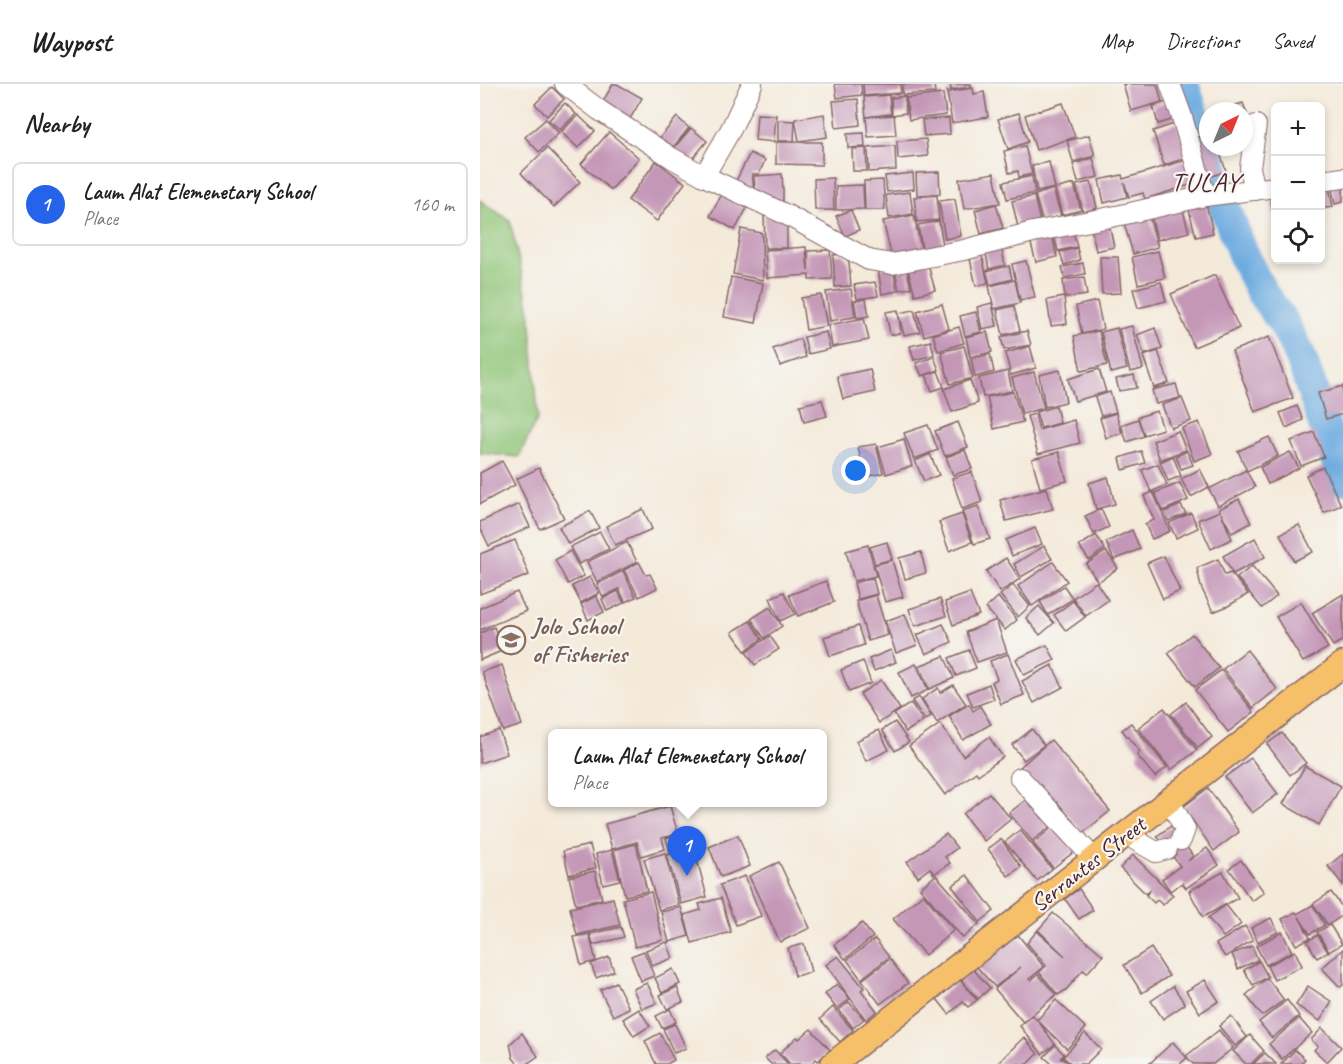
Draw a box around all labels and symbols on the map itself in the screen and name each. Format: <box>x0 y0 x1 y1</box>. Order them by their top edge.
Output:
north arrow <box>1199 102 1253 156</box>
district label: TULAY <box>1171 165 1245 199</box>
your location <box>841 456 870 485</box>
place label: Jolo School of Fisheries <box>530 611 630 669</box>
school or university icon: Jolo School of Fisheries <box>495 624 527 656</box>
street label: Serrantes Street <box>1024 808 1153 918</box>
pin: 1 <box>668 826 706 876</box>

